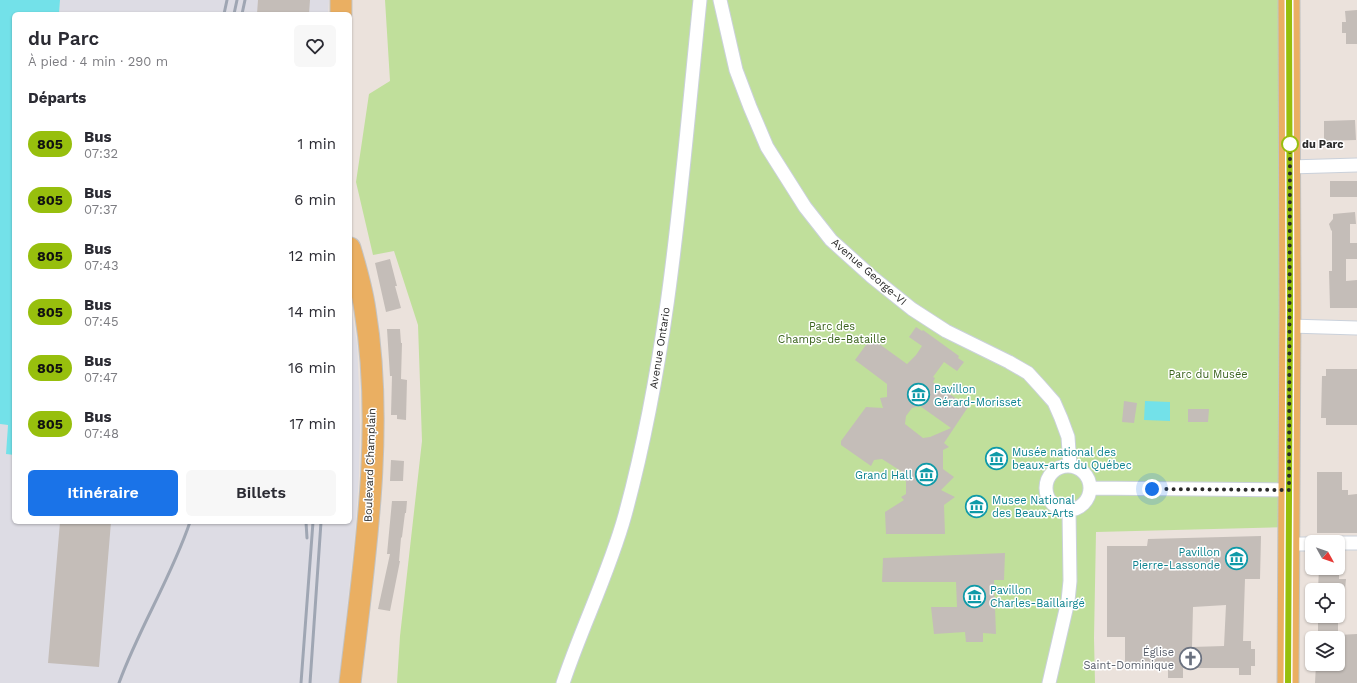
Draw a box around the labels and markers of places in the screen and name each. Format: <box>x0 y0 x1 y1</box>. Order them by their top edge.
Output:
marker: du Parc <box>1281 135 1299 153</box>
place label: du Parc <box>1302 138 1343 151</box>
museum icon: Pavillon Gérard-Morisset <box>905 382 931 408</box>
place label: Pavillon Gérard-Morisset <box>934 383 1022 409</box>
museum icon: Musée national des beaux-arts du Québec <box>984 445 1010 471</box>
place label: Musée national des beaux-arts du Québec <box>1012 446 1132 472</box>
museum icon: Grand Hall <box>914 462 940 488</box>
place label: Grand Hall <box>855 469 913 482</box>
museum icon: Musee National des Beaux-Arts <box>964 493 990 519</box>
place label: Musee National des Beaux-Arts <box>992 494 1076 520</box>
museum icon: Pavillon Pierre-Lassonde <box>1223 545 1249 571</box>
place label: Pavillon Pierre-Lassonde <box>1132 546 1220 572</box>
museum icon: Pavillon Charles-Baillairgé <box>962 583 988 609</box>
place label: Pavillon Charles-Baillairgé <box>990 584 1085 610</box>
place label: Église Saint-Dominique <box>1083 645 1174 672</box>
church icon: Église Saint-Dominique <box>1177 645 1203 671</box>

